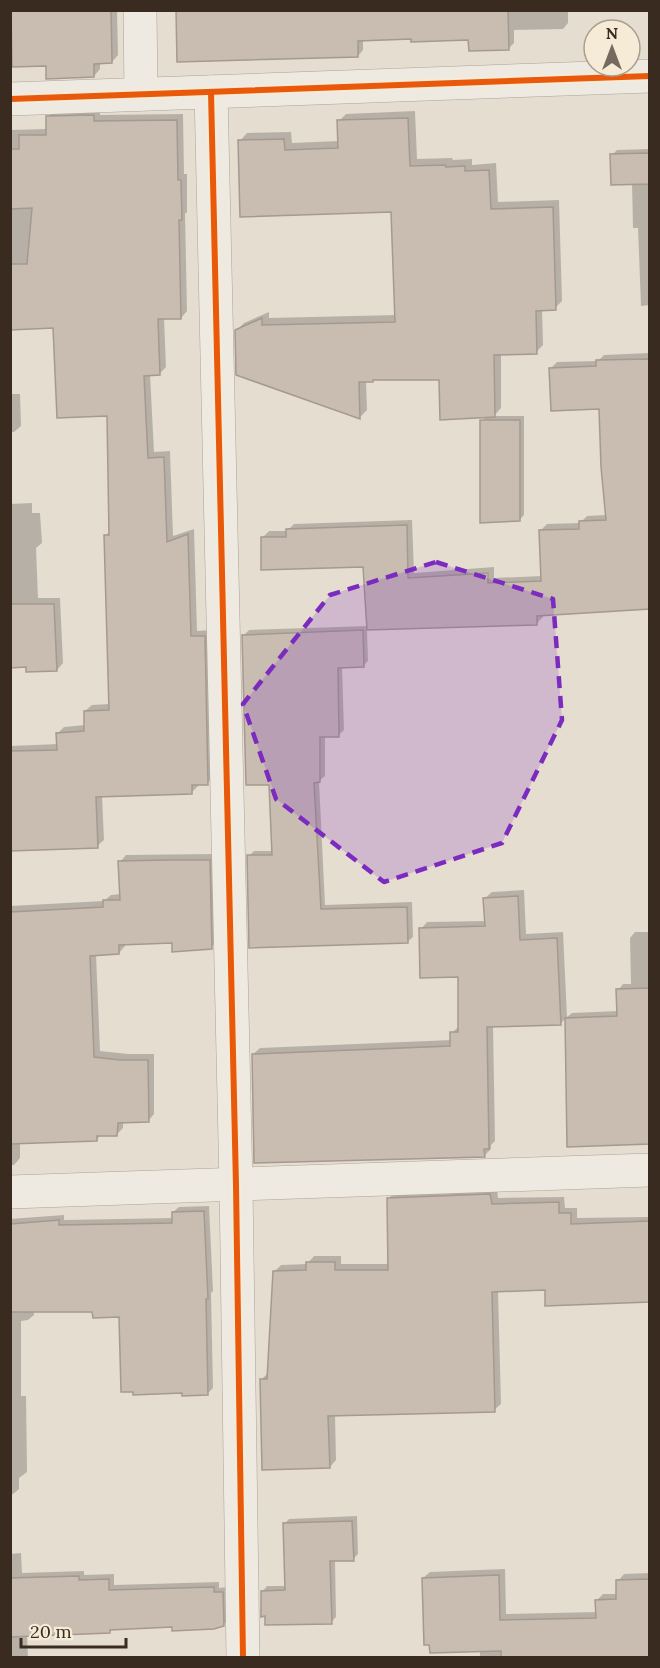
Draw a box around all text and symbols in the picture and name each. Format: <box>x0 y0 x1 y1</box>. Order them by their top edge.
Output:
north arrow <box>582 18 642 78</box>
text: N <box>606 23 618 43</box>
scale bar <box>21 1611 126 1649</box>
text: 20 m <box>30 1620 72 1643</box>

